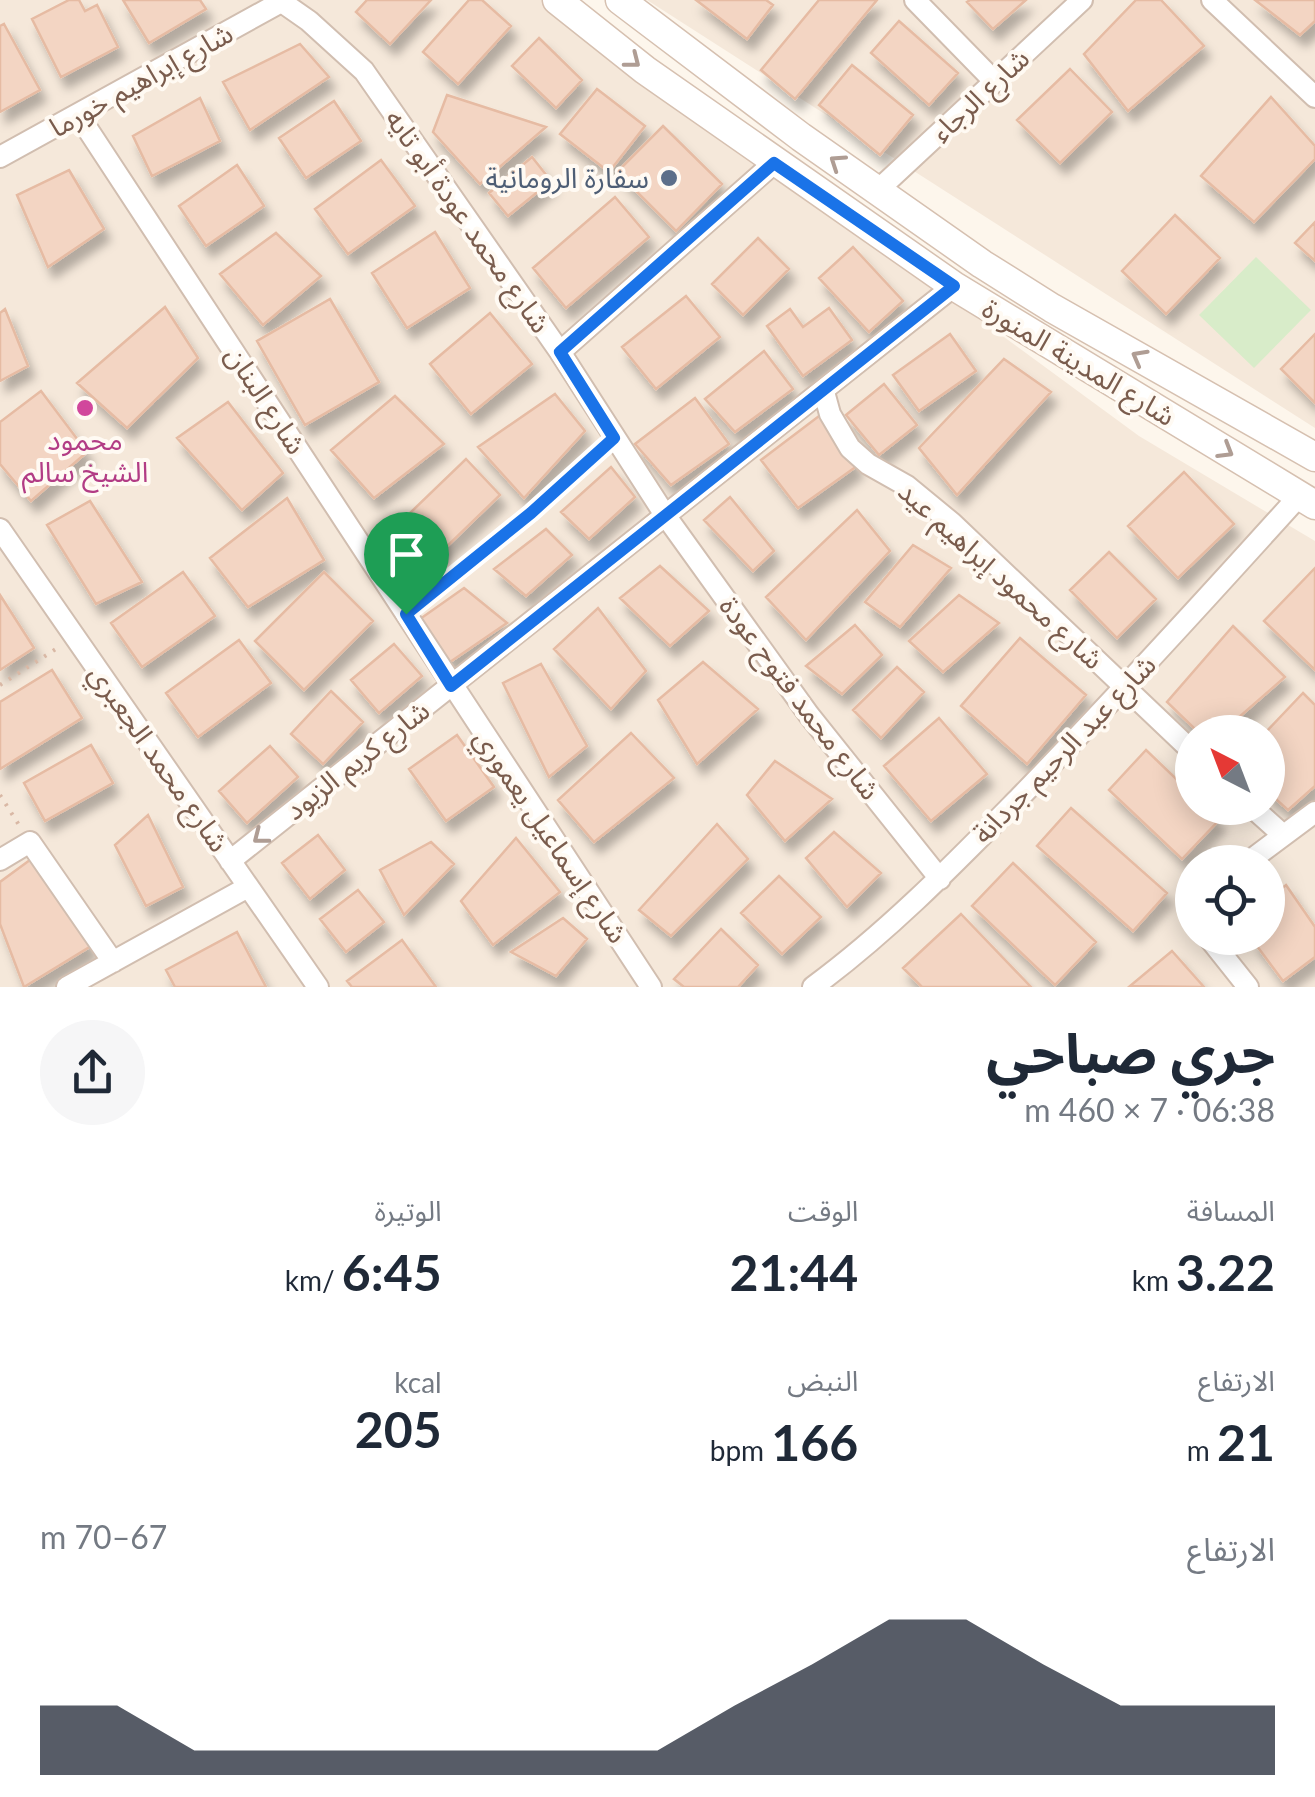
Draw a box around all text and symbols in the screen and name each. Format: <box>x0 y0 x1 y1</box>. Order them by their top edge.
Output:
street label: شارع إبراهيم خورما <box>43 15 241 149</box>
street label: شارع الرجاء <box>923 40 1039 152</box>
one-way arrow <box>622 49 640 67</box>
street label: شارع محمد عودة أبو تايه <box>375 102 559 341</box>
one-way arrow <box>830 155 848 174</box>
place label: سفارة الرومانية <box>485 160 649 195</box>
marker: سفارة الرومانية <box>658 167 680 189</box>
street label: شارع المدينة المنورة <box>974 290 1182 436</box>
street label: شارع البنان <box>215 339 314 463</box>
one-way arrow <box>1131 350 1149 370</box>
marker: محمود الشيخ سالم <box>74 397 96 419</box>
place label: محمود الشيخ سالم <box>22 422 148 494</box>
one-way arrow <box>1215 439 1233 458</box>
street label: شارع محمود إبراهيم عيد <box>888 473 1111 680</box>
pin <box>364 512 449 615</box>
icon: arrive <box>379 527 434 582</box>
street label: شارع محمد فتوح عودة <box>709 589 888 809</box>
street label: شارع عبد الرحيم جردانة <box>965 647 1166 854</box>
street label: شارع محمد الجعبري <box>78 657 237 861</box>
street label: شارع كريم الزيود <box>277 692 439 831</box>
north arrow <box>1175 715 1285 825</box>
map controls <box>1175 715 1285 955</box>
street label: شارع إسماعيل يعموري <box>463 722 636 952</box>
one-way arrow <box>253 825 271 843</box>
button: locate <box>1175 845 1285 955</box>
text: جري صباحي <box>986 1019 1275 1085</box>
button: share <box>40 1020 145 1125</box>
text: 06:38 · 7 × 460 m <box>1024 1090 1275 1129</box>
text: الوتيرة <box>374 1193 442 1227</box>
text: الوقت <box>788 1193 858 1227</box>
text: المسافة <box>1187 1193 1275 1227</box>
text: 6:45 <box>342 1242 442 1302</box>
text: 21:44 <box>729 1242 858 1302</box>
text: 3.22 <box>1176 1242 1275 1302</box>
text: /km <box>285 1263 342 1297</box>
text: km <box>1132 1263 1176 1297</box>
text: النبض <box>787 1363 858 1397</box>
text: الارتفاع <box>1198 1363 1275 1397</box>
text: kcal <box>394 1365 442 1399</box>
text: 205 <box>355 1399 442 1459</box>
text: 166 <box>771 1412 858 1472</box>
text: 21 <box>1217 1412 1275 1472</box>
text: bpm <box>710 1433 771 1467</box>
text: m <box>1187 1433 1217 1467</box>
text: 67–70 m <box>40 1517 167 1556</box>
text: الارتفاع <box>1187 1529 1275 1568</box>

